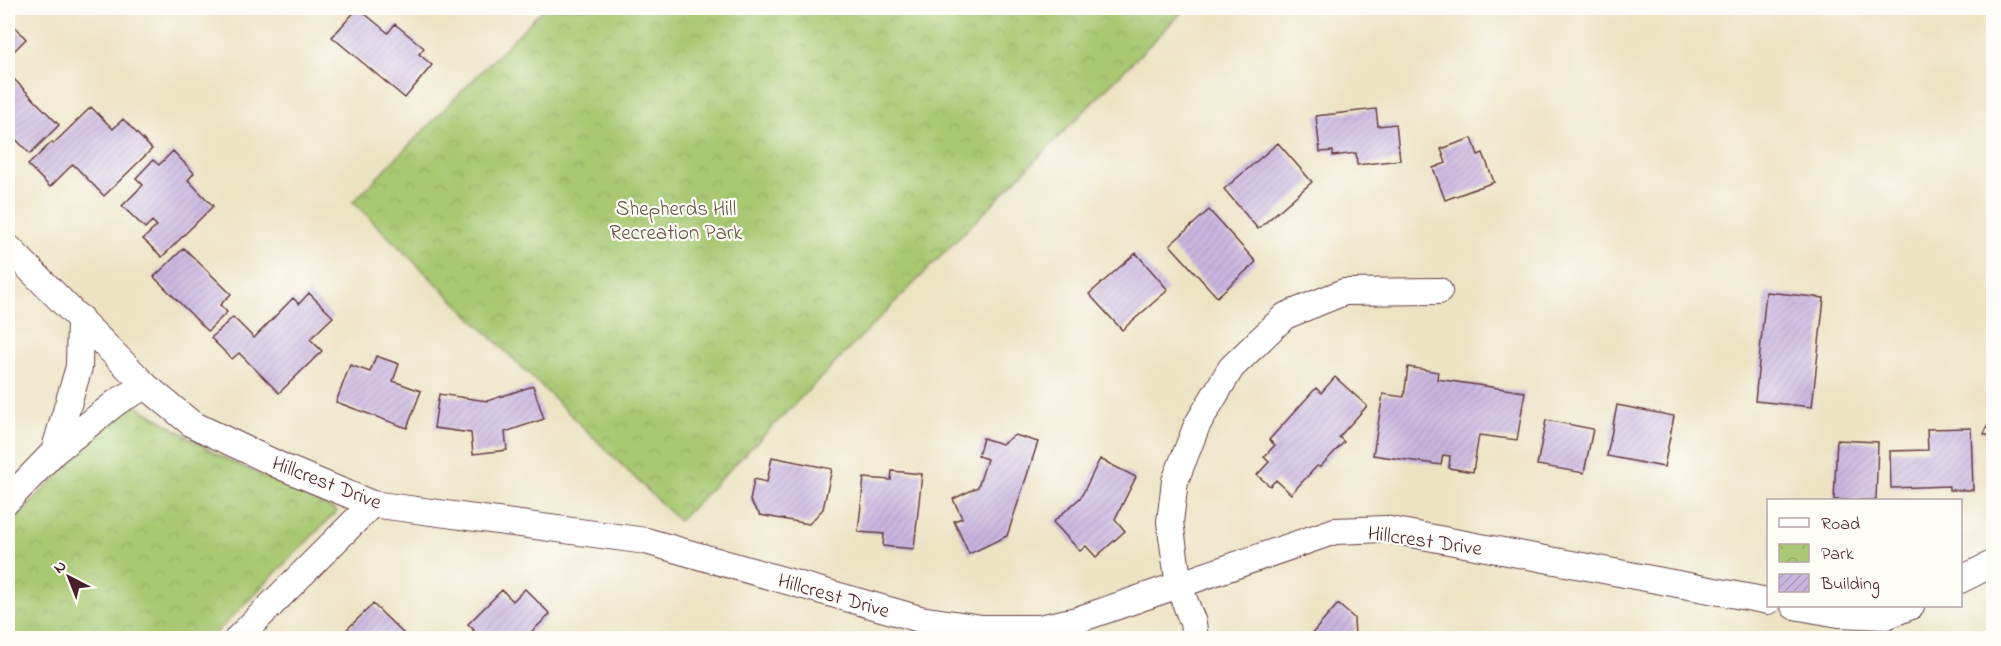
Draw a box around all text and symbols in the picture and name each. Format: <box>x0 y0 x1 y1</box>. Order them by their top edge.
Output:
park label: Shepherds Hill Recreation Park <box>610 195 743 249</box>
street label: Hillcrest Drive <box>267 449 386 519</box>
legend <box>1767 499 1962 607</box>
text: Road <box>1821 512 1860 538</box>
street label: Hillcrest Drive <box>1366 519 1484 565</box>
text: Park <box>1821 542 1854 568</box>
north arrow <box>39 547 99 607</box>
text: N <box>48 555 72 580</box>
street label: Hillcrest Drive <box>774 567 893 627</box>
text: Building <box>1820 572 1880 599</box>

